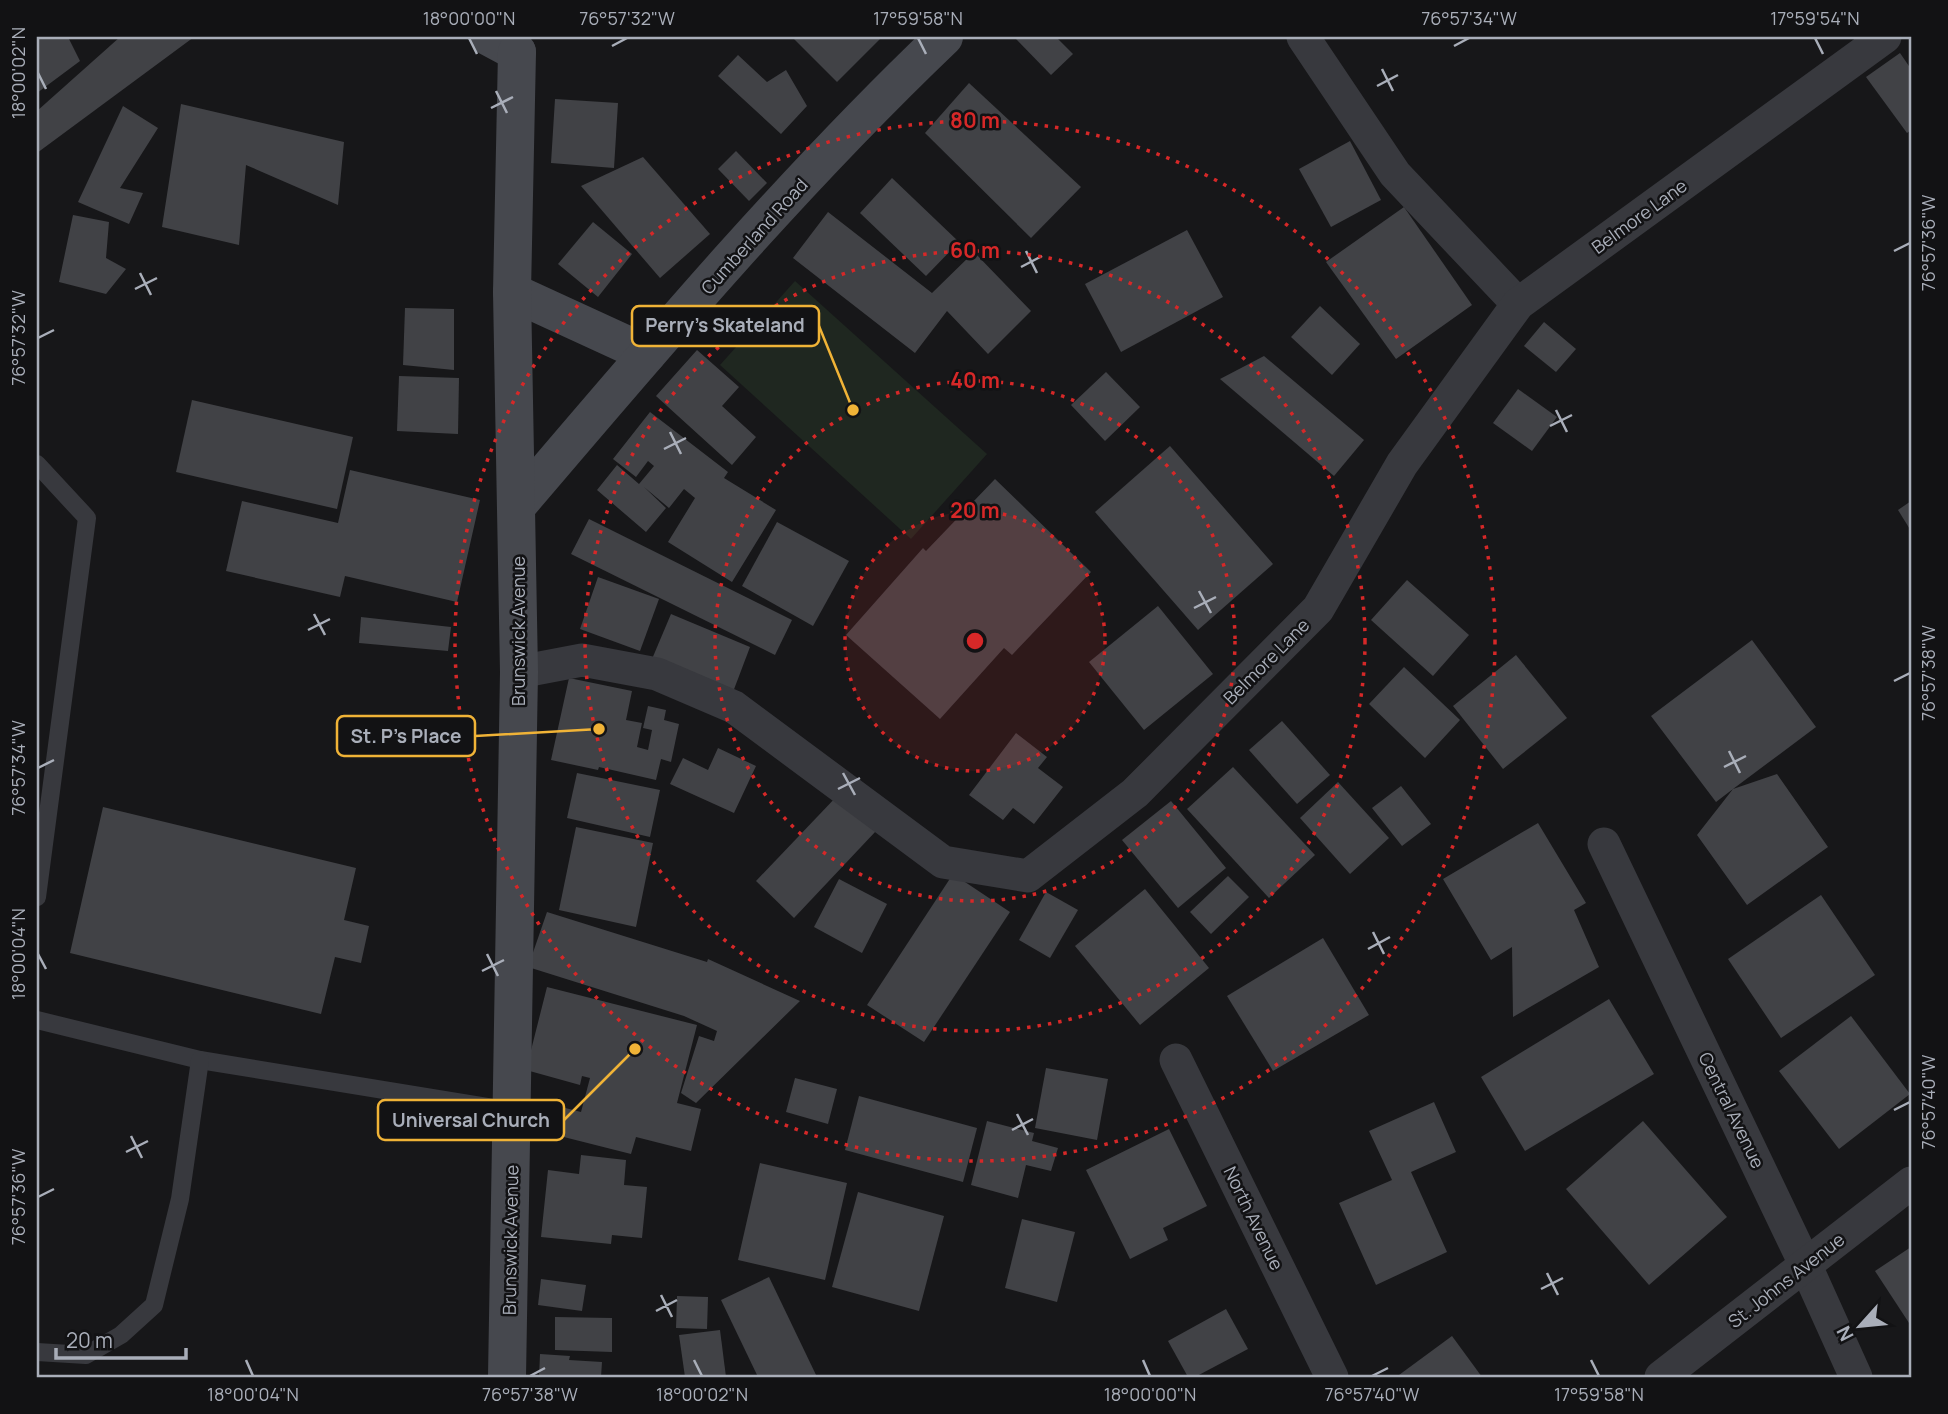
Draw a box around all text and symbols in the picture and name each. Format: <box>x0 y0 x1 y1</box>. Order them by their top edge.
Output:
text: 18°00'00"N <box>423 6 515 30</box>
text: 76°57'32"W <box>579 6 675 30</box>
text: 17°59'58"N <box>873 6 963 30</box>
text: 76°57'34"W <box>1421 6 1517 30</box>
text: 17°59'54"N <box>1770 6 1860 30</box>
text: 18°00'02"N <box>6 27 30 119</box>
text: 80 m <box>950 106 1000 134</box>
street label: Cumberland Road <box>695 173 813 299</box>
street label: Belmore Lane <box>1586 173 1692 259</box>
text: 76°57'36"W <box>1916 195 1940 291</box>
text: 60 m <box>950 236 1000 264</box>
text: 76°57'32"W <box>6 290 30 386</box>
callout: Perry's Skateland <box>632 306 819 346</box>
text: Perry's Skateland <box>645 312 805 338</box>
text: 40 m <box>950 366 1000 394</box>
text: 20 m <box>950 496 1000 524</box>
street label: Brunswick Avenue <box>506 556 530 706</box>
street label: Belmore Lane <box>1218 613 1314 709</box>
text: 76°57'38"W <box>1916 625 1940 721</box>
centre of rings <box>963 629 987 653</box>
callout: St. P's Place <box>337 716 475 756</box>
text: 76°57'34"W <box>6 720 30 816</box>
text: St. P's Place <box>351 723 461 749</box>
text: 18°00'04"N <box>6 908 30 1000</box>
street label: Central Avenue <box>1693 1048 1771 1172</box>
text: 76°57'40"W <box>1916 1054 1940 1149</box>
callout: Universal Church <box>378 1100 564 1140</box>
text: Universal Church <box>392 1107 550 1133</box>
text: 76°57'36"W <box>6 1149 30 1245</box>
street label: North Avenue <box>1219 1162 1289 1274</box>
street label: Brunswick Avenue <box>497 1165 523 1315</box>
street label: St. Johns Avenue <box>1723 1227 1849 1333</box>
north arrow <box>1826 1292 1896 1362</box>
scale bar <box>56 1316 186 1360</box>
text: N <box>1830 1322 1860 1346</box>
text: 20 m <box>66 1326 113 1354</box>
text: 18°00'04"N <box>207 1382 299 1406</box>
text: 76°57'38"W <box>482 1382 578 1406</box>
text: 18°00'02"N <box>656 1382 748 1406</box>
text: 18°00'00"N <box>1104 1382 1196 1406</box>
text: 76°57'40"W <box>1325 1382 1420 1406</box>
text: 17°59'58"N <box>1554 1382 1644 1406</box>

